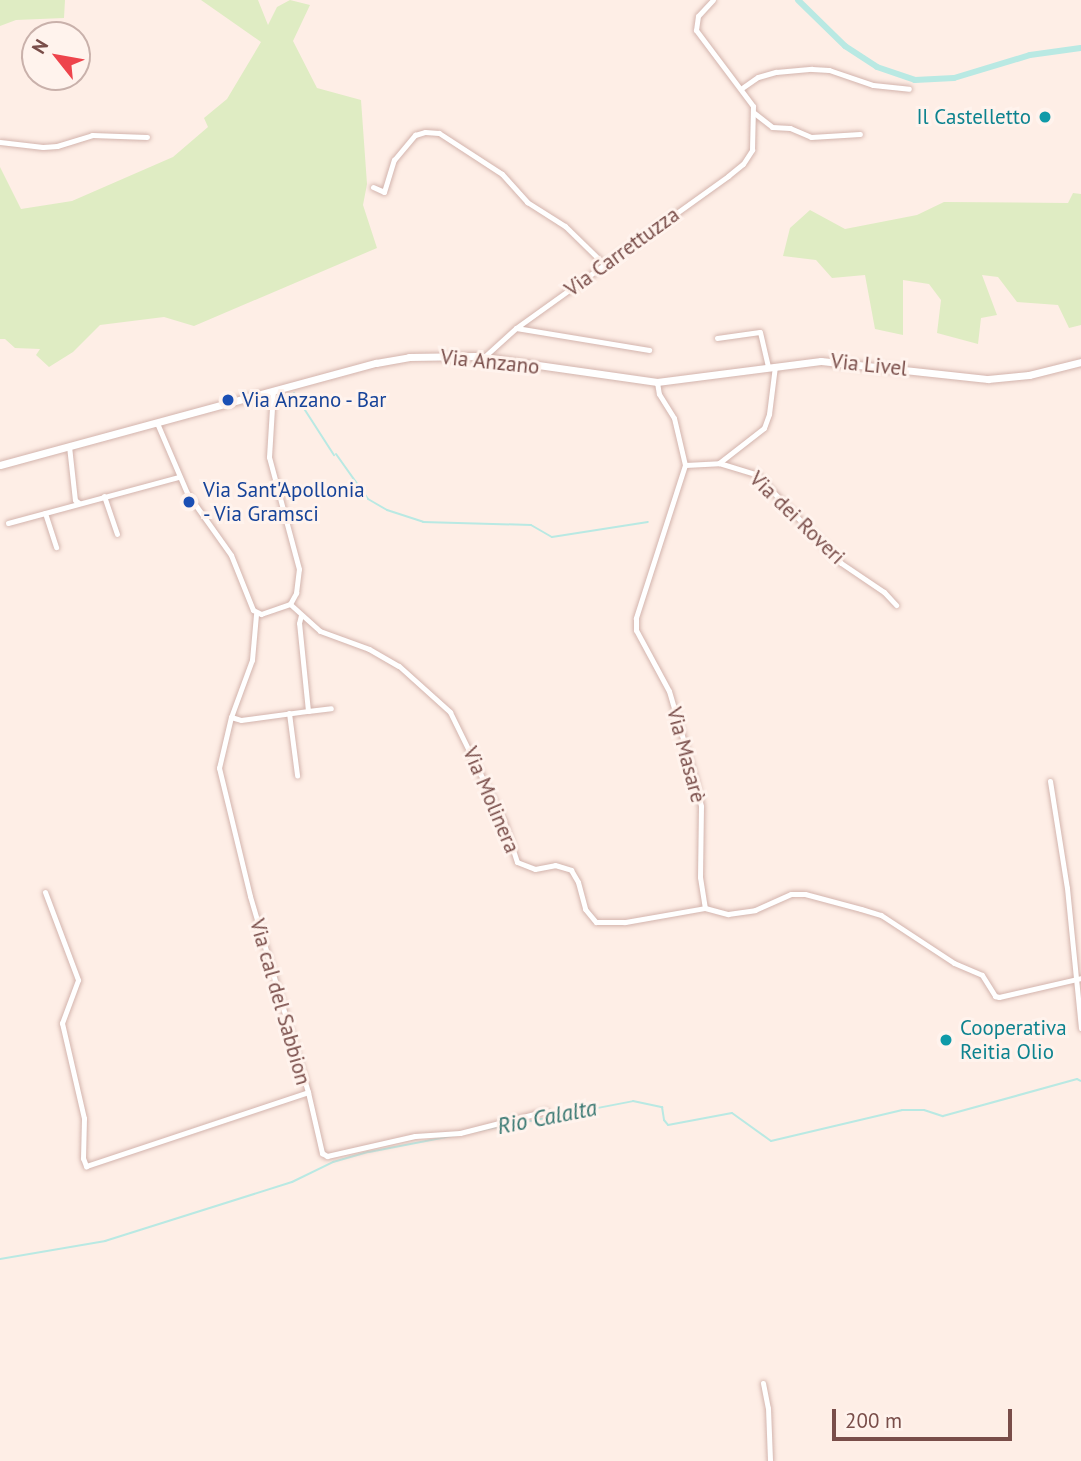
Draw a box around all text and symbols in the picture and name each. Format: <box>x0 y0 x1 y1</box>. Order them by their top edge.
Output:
north arrow <box>21 21 91 91</box>
text: N <box>26 35 53 58</box>
place label: Il Castelletto <box>917 104 1031 130</box>
marker: Il Castelletto <box>1037 109 1053 125</box>
street label: Via Carrettuzza <box>560 202 684 302</box>
street label: Via Anzano <box>439 344 541 380</box>
street label: Via Livel <box>830 348 908 382</box>
place label: Via Anzano - Bar <box>242 387 390 413</box>
marker: Via Anzano - Bar <box>220 392 236 408</box>
street label: Via dei Roveri <box>744 466 850 570</box>
place label: Via Sant'Apollonia - Via Gramsci <box>203 477 365 527</box>
marker: Via Sant'Apollonia - Via Gramsci <box>181 494 197 510</box>
street label: Via Masarè <box>661 705 711 805</box>
street label: Via Molinera <box>457 743 525 857</box>
street label: Via cal del Sabbion <box>244 916 316 1088</box>
place label: Cooperativa Reitia Olio <box>960 1015 1067 1065</box>
marker: Cooperativa Reitia Olio <box>938 1032 954 1048</box>
water label: Rio Calalta <box>495 1094 599 1140</box>
scale bar <box>836 1394 1016 1438</box>
text: 200 m <box>845 1407 902 1434</box>

